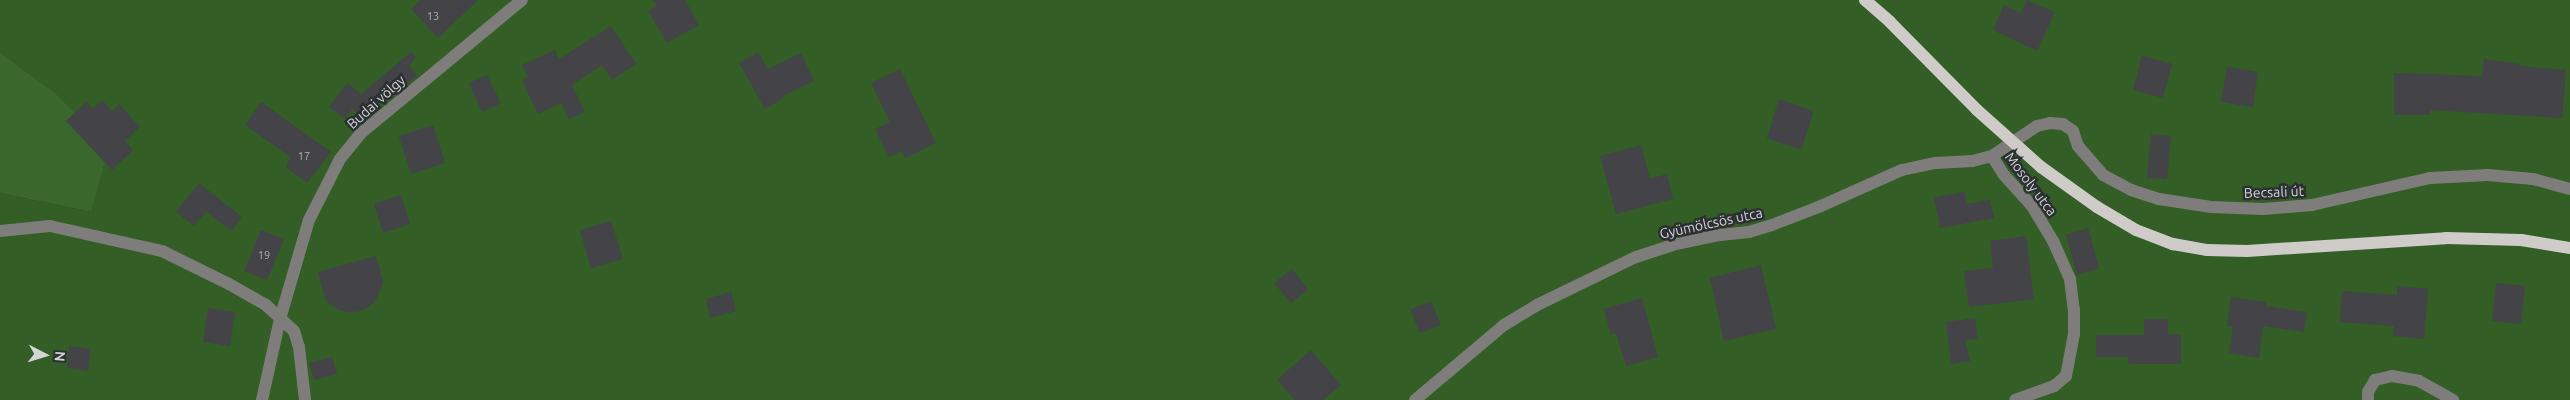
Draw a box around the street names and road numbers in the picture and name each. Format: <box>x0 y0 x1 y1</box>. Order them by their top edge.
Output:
street label: Budai völgy <box>344 72 408 132</box>
street label: Mosoly utca <box>2002 149 2060 219</box>
street label: Becsali út <box>2244 183 2304 201</box>
street label: Gyümölcsös utca <box>1658 204 1764 242</box>

